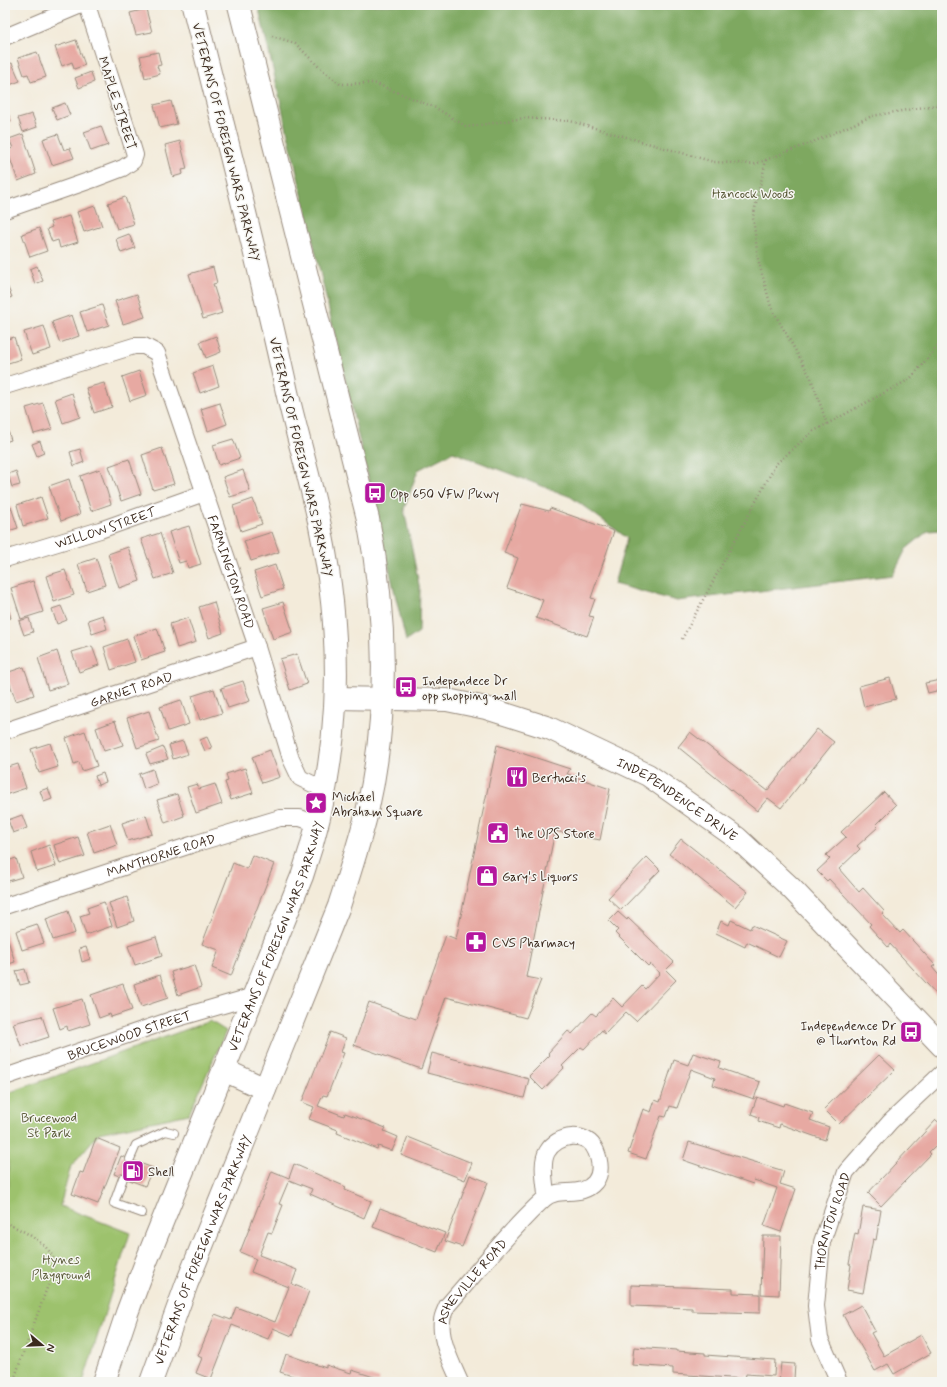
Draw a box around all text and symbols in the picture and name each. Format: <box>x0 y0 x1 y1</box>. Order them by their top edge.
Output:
street label: VETERANS OF FOREIGN WARS PARKWAY <box>188 21 263 264</box>
street label: MAPLE STREET <box>93 55 140 153</box>
park label: Hancock Woods <box>712 186 794 203</box>
street label: VETERANS OF FOREIGN WARS PARKWAY <box>265 336 336 579</box>
bus stop icon: Opp 650 VFW Pkwy <box>362 480 388 506</box>
place label: Opp 650 VFW Pkwy <box>390 486 499 503</box>
street label: WILLOW STREET <box>53 503 159 553</box>
street label: FARMINGTON ROAD <box>203 513 257 632</box>
street label: GARNET ROAD <box>88 669 175 712</box>
place label: Independece Dr opp shopping mall <box>422 673 517 705</box>
bus stop icon: Independece Dr opp shopping mall <box>393 674 419 700</box>
street label: INDEPENDENCE DRIVE <box>614 754 741 846</box>
restaurant icon: Bertucci's <box>504 764 530 790</box>
place label: Bertucci's <box>532 770 586 787</box>
place label: Michael Abraham Square <box>332 789 423 821</box>
place icon: Michael Abraham Square <box>303 790 329 816</box>
street label: VETERANS OF FOREIGN WARS PARKWAY <box>225 819 328 1054</box>
public building icon: The UPS Store <box>485 820 511 846</box>
place label: The UPS Store <box>514 826 595 843</box>
street label: MANTHORNE ROAD <box>105 831 218 882</box>
shop icon: Gary's Liquors <box>474 863 500 889</box>
place label: Gary's Liquors <box>502 869 578 886</box>
pharmacy icon: CVS Pharmacy <box>463 929 489 955</box>
place label: CVS Pharmacy <box>492 935 575 952</box>
street label: BRUCEWOOD STREET <box>66 1008 193 1065</box>
place label: Independence Dr @ Thornton Rd <box>800 1018 897 1050</box>
bus stop icon: Independence Dr @ Thornton Rd <box>898 1019 924 1045</box>
park label: Brucewood St Park <box>21 1110 77 1142</box>
street label: VETERANS OF FOREIGN WARS PARKWAY <box>151 1132 256 1367</box>
fuel station icon: Shell <box>120 1158 146 1184</box>
place label: Shell <box>148 1164 174 1181</box>
street label: THORNTON ROAD <box>812 1170 855 1271</box>
street label: ASHEVILLE ROAD <box>435 1235 511 1325</box>
park label: Hynes Playground <box>32 1252 90 1284</box>
north arrow <box>22 1325 62 1365</box>
text: N <box>43 1342 58 1354</box>

